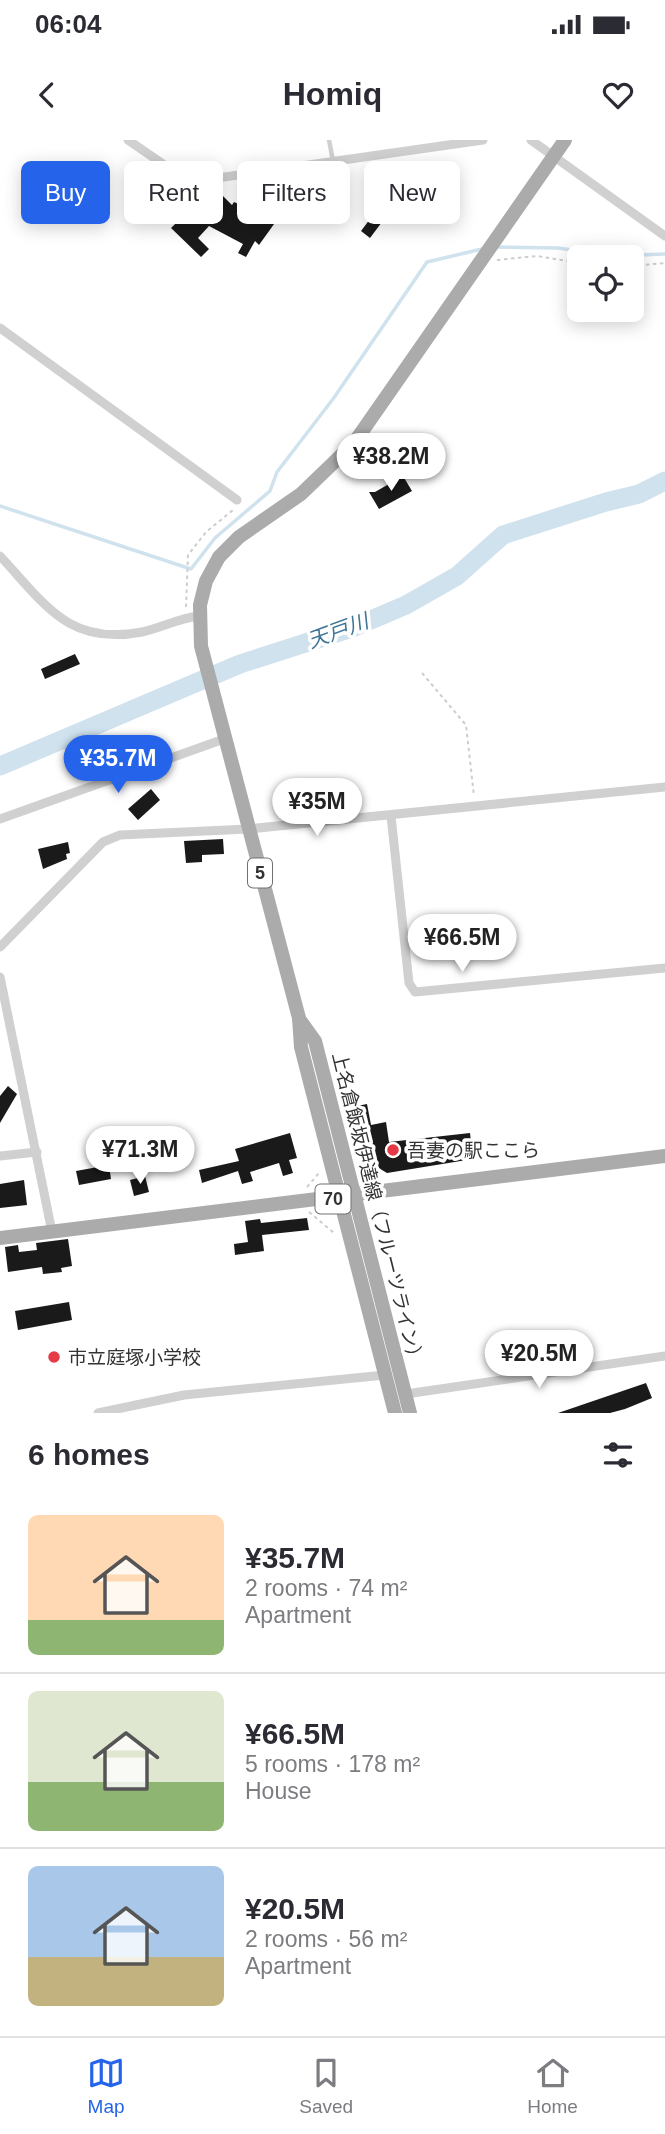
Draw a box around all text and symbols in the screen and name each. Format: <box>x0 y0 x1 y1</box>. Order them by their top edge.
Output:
text: 06:04 <box>35 9 102 39</box>
icon: back <box>28 76 66 114</box>
text: Homiq <box>283 76 382 112</box>
icon: heart <box>599 76 637 114</box>
chip: Buy <box>21 161 110 224</box>
chip: Rent <box>124 161 223 224</box>
chip: Filters <box>237 161 350 224</box>
chip: New <box>364 161 460 224</box>
map controls <box>567 245 644 322</box>
button: locate <box>567 245 644 322</box>
pin: ¥38.2M <box>334 434 448 493</box>
text: ¥38.2M <box>353 443 429 469</box>
water label: 天戸川 <box>304 608 373 652</box>
pin: ¥35.7M <box>61 736 175 795</box>
text: ¥35.7M <box>80 745 156 771</box>
pin: ¥35M <box>276 778 358 838</box>
text: ¥35M <box>288 788 346 814</box>
road number: 5 <box>248 858 272 888</box>
pin: ¥66.5M <box>405 914 519 974</box>
text: ¥66.5M <box>424 924 500 950</box>
street label: 上名倉飯坂伊達線（フルーツライン） <box>328 1050 427 1368</box>
pin: ¥71.3M <box>83 1126 197 1186</box>
text: ¥71.3M <box>102 1136 178 1162</box>
place label: 吾妻の駅ここら <box>407 1140 540 1161</box>
marker: 吾妻の駅ここら <box>385 1142 401 1158</box>
road number: 70 <box>316 1184 350 1214</box>
pin: ¥20.5M <box>482 1330 596 1390</box>
text: ¥20.5M <box>501 1340 577 1366</box>
place label: 市立庭塚小学校 <box>68 1347 201 1368</box>
marker: 市立庭塚小学校 <box>46 1349 62 1365</box>
icon: filters <box>599 1436 637 1474</box>
text: 6 homes <box>28 1438 150 1471</box>
text: ¥35.7M <box>245 1541 345 1574</box>
icon: home <box>84 1543 168 1627</box>
text: 2 rooms · 74 m² <box>245 1575 407 1601</box>
text: Apartment <box>245 1602 351 1628</box>
text: ¥66.5M <box>245 1717 345 1750</box>
icon: home <box>84 1719 168 1803</box>
text: 5 rooms · 178 m² <box>245 1751 420 1777</box>
text: House <box>245 1778 311 1804</box>
text: ¥20.5M <box>245 1892 345 1925</box>
icon: home <box>84 1894 168 1978</box>
text: 2 rooms · 56 m² <box>245 1926 407 1952</box>
text: Apartment <box>245 1953 351 1979</box>
tab: Map <box>87 2054 125 2118</box>
tab: Saved <box>299 2054 353 2118</box>
tab: Home <box>527 2054 578 2118</box>

